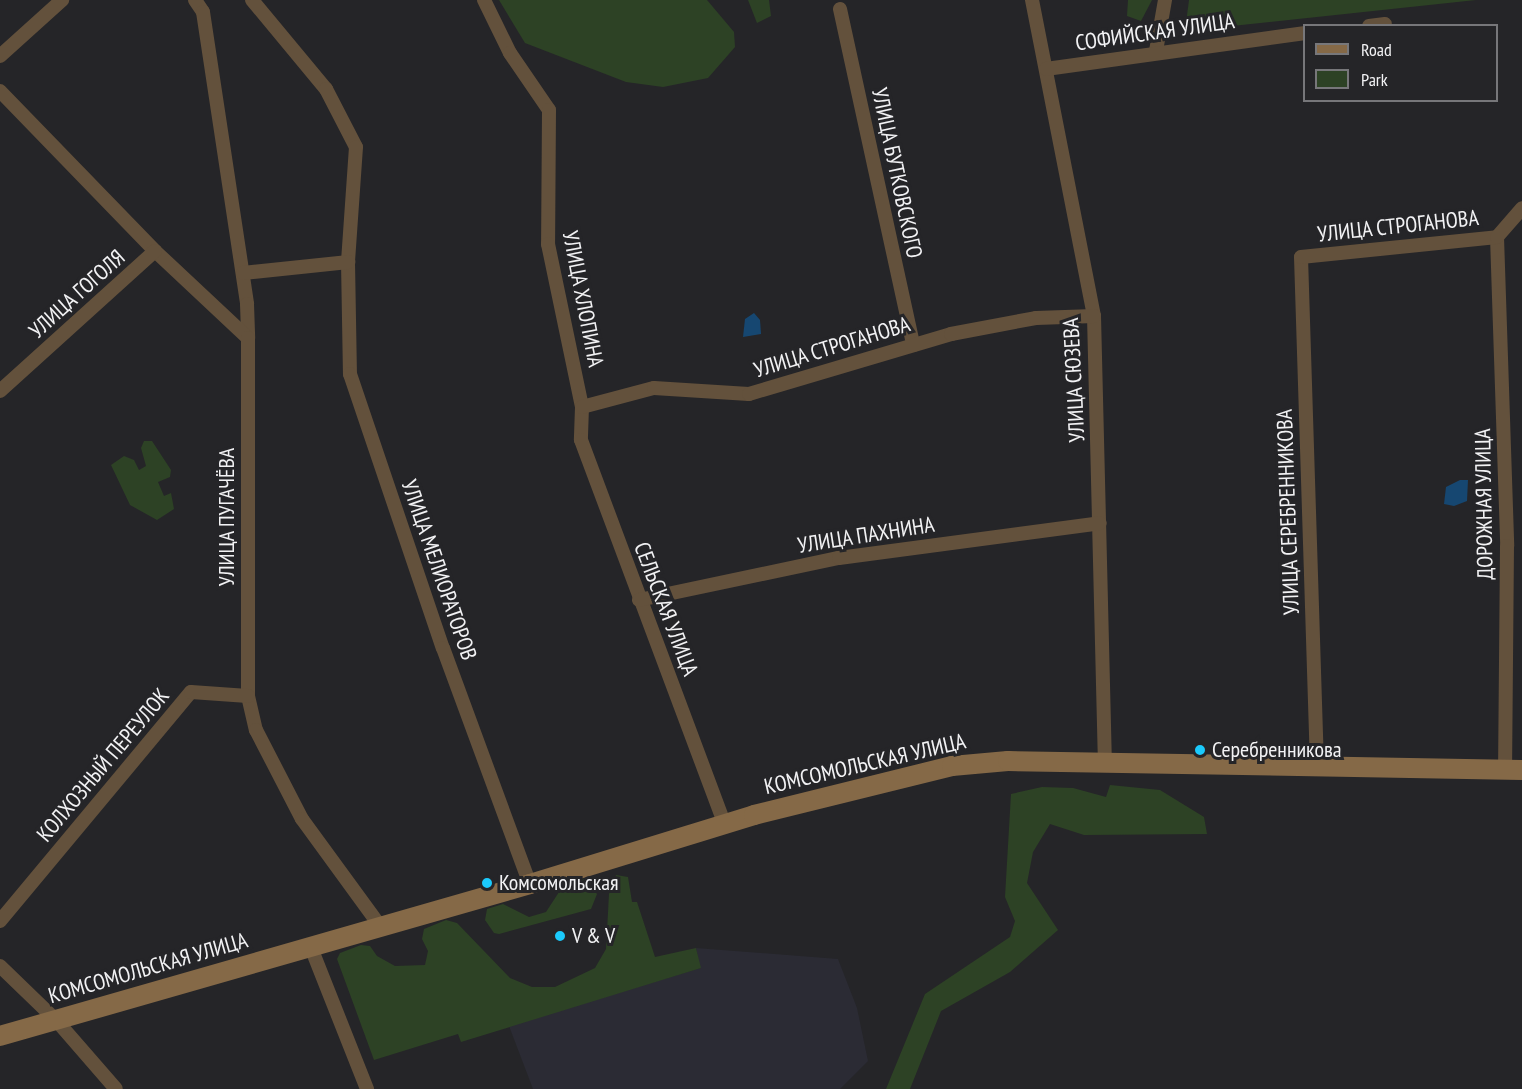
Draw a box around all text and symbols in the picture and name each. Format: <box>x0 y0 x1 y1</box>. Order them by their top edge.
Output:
street label: СОФИЙСКАЯ УЛИЦА <box>1074 8 1236 56</box>
legend <box>1303 24 1498 102</box>
text: Road <box>1361 38 1392 61</box>
text: Park <box>1361 68 1388 91</box>
street label: УЛИЦА БУТКОВСКОГО <box>866 85 928 261</box>
street label: УЛИЦА СТРОГАНОВА <box>1316 204 1480 248</box>
street label: УЛИЦА ХЛОПИНА <box>557 228 609 370</box>
street label: УЛИЦА ГОГОЛЯ <box>24 244 130 344</box>
street label: УЛИЦА СТРОГАНОВА <box>750 311 914 383</box>
street label: УЛИЦА СЮЗЕВА <box>1058 317 1090 443</box>
street label: УЛИЦА СЕРЕБРЕННИКОВА <box>1271 408 1305 616</box>
street label: ДОРОЖНАЯ УЛИЦА <box>1469 428 1499 580</box>
street label: УЛИЦА ПУГАЧЁВА <box>214 447 240 587</box>
street label: УЛИЦА МЕЛИОРАТОРОВ <box>396 476 482 664</box>
street label: УЛИЦА ПАХНИНА <box>796 511 936 559</box>
street label: СЕЛЬСКАЯ УЛИЦА <box>628 538 704 680</box>
street label: КОЛХОЗНЫЙ ПЕРЕУЛОК <box>31 683 175 847</box>
street label: КОМСОМОЛЬСКАЯ УЛИЦА <box>761 728 969 800</box>
place label: Серебренникова <box>1212 737 1342 763</box>
marker: Серебренникова <box>1193 743 1207 757</box>
place label: Комсомольская <box>499 870 618 896</box>
marker: Комсомольская <box>480 876 494 890</box>
place label: V & V <box>572 923 616 949</box>
street label: КОМСОМОЛЬСКАЯ УЛИЦА <box>45 927 251 1009</box>
marker: V & V <box>553 929 567 943</box>

